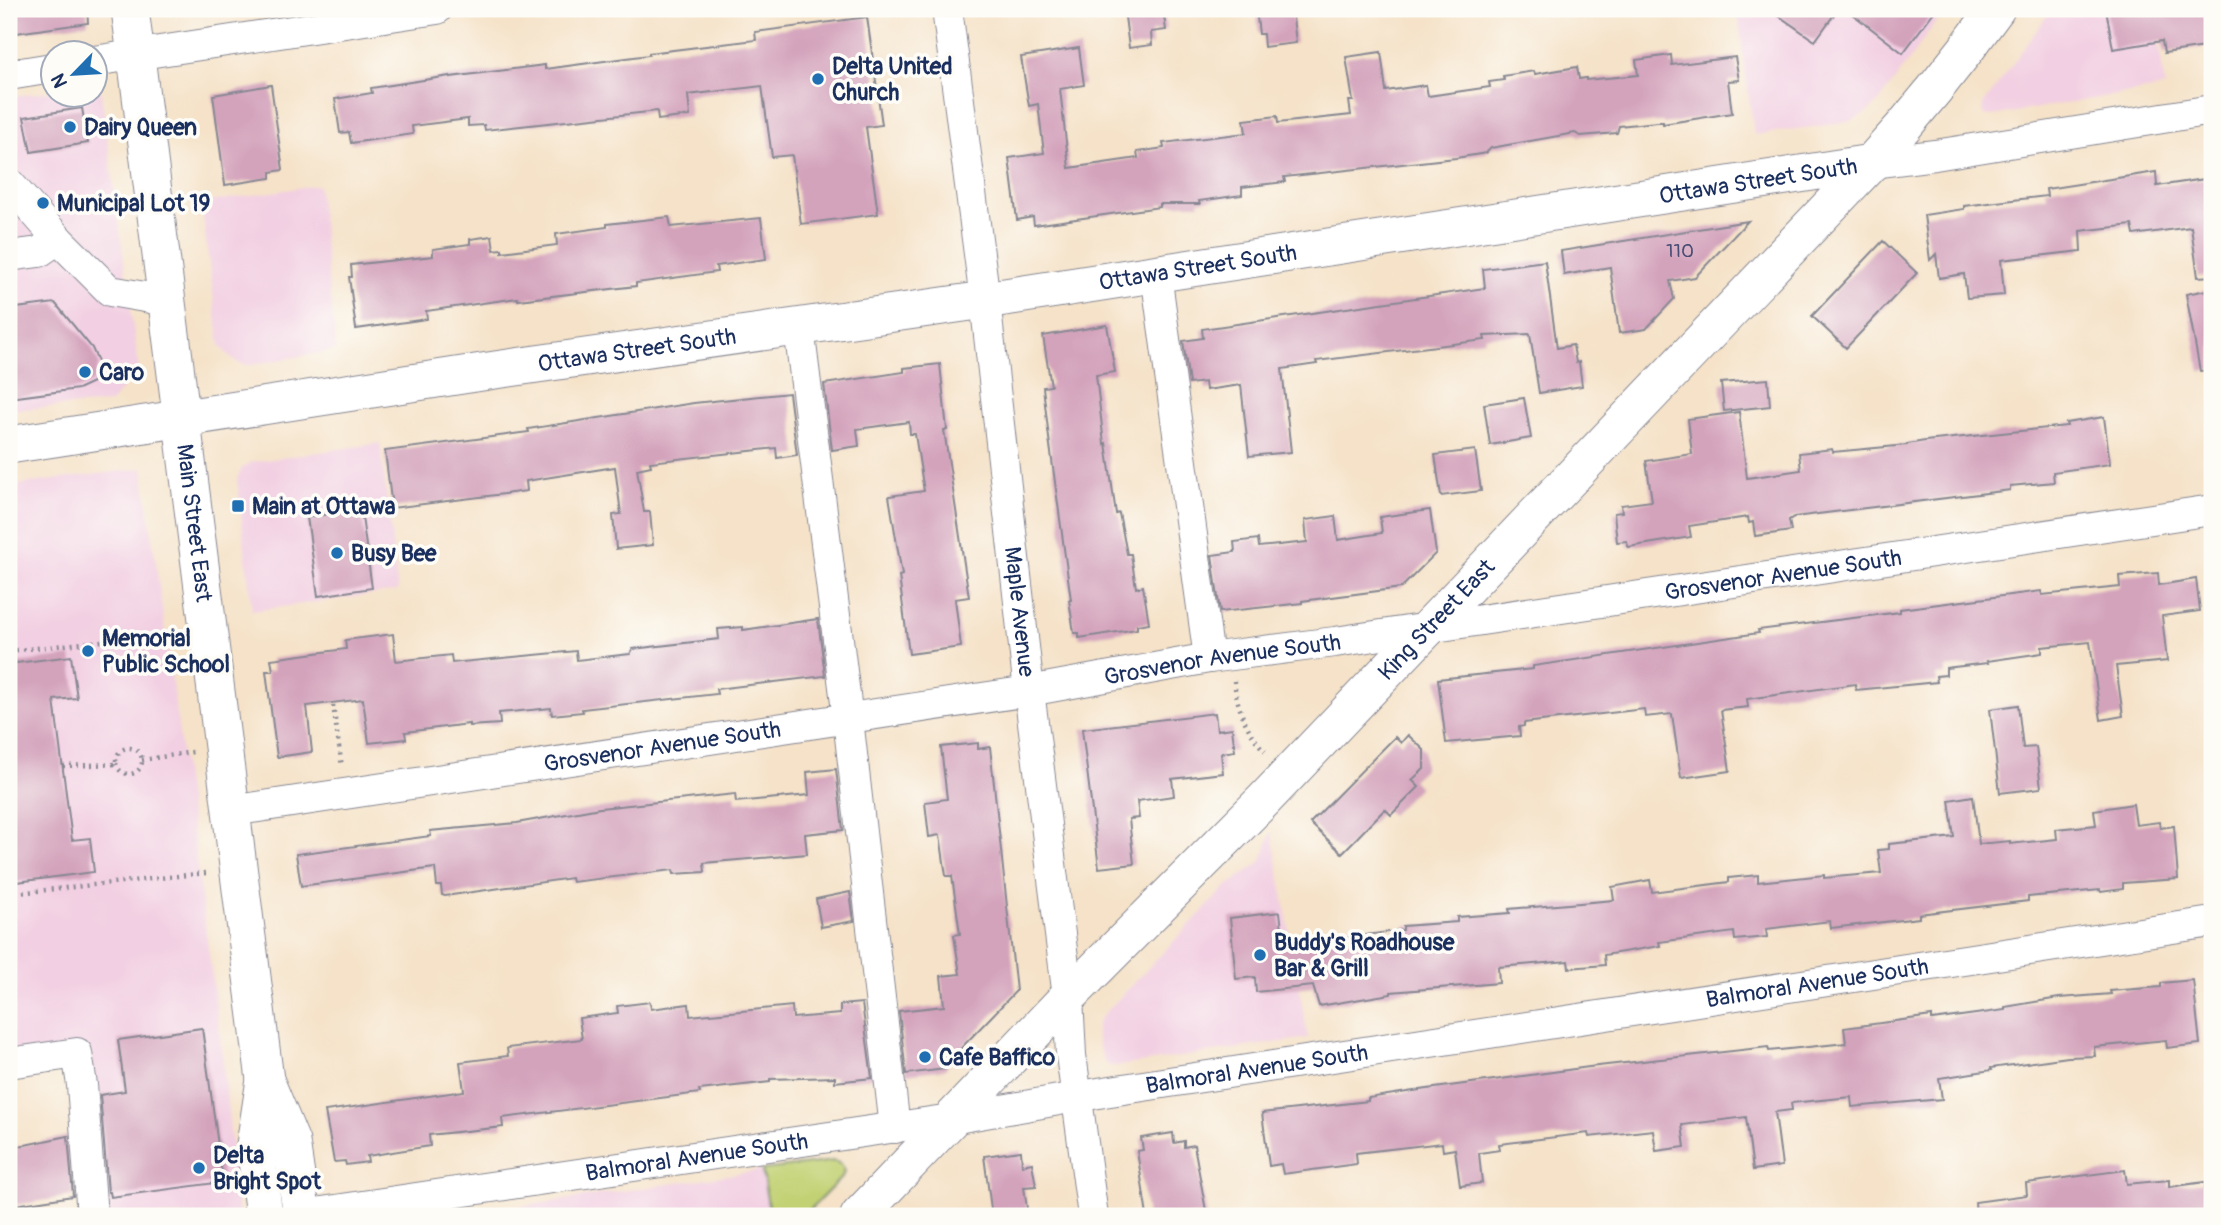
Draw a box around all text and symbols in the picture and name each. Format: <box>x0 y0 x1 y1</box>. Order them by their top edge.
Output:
north arrow <box>38 38 108 108</box>
place label: Delta United Church <box>832 52 952 107</box>
text: N <box>46 70 73 92</box>
marker: Delta United Church <box>810 71 826 87</box>
place label: Dairy Queen <box>84 113 197 142</box>
marker: Dairy Queen <box>62 119 78 135</box>
street label: Ottawa Street South <box>1657 151 1859 210</box>
place label: Municipal Lot 19 <box>57 189 211 218</box>
marker: Municipal Lot 19 <box>35 195 51 211</box>
street label: Ottawa Street South <box>1097 237 1299 297</box>
house number: 110 <box>1666 239 1694 263</box>
street label: Ottawa Street South <box>536 321 738 378</box>
place label: Caro <box>99 358 145 387</box>
marker: Caro <box>77 364 93 380</box>
street label: Main Street East <box>170 442 219 604</box>
place label: Main at Ottawa <box>252 492 396 521</box>
marker: Main at Ottawa <box>230 498 246 514</box>
place label: Busy Bee <box>351 539 437 568</box>
street label: Grosvenor Avenue South <box>1663 542 1903 607</box>
marker: Busy Bee <box>329 545 345 561</box>
street label: Maple Avenue <box>998 545 1042 679</box>
street label: King Street East <box>1371 552 1501 686</box>
place label: Memorial Public School <box>102 624 230 679</box>
street label: Grosvenor Avenue South <box>1102 627 1343 691</box>
marker: Memorial Public School <box>80 643 96 659</box>
street label: Grosvenor Avenue South <box>542 714 783 778</box>
place label: Buddy's Roadhouse Bar & Grill <box>1274 928 1455 983</box>
marker: Buddy's Roadhouse Bar & Grill <box>1252 947 1268 963</box>
street label: Balmoral Avenue South <box>1704 951 1930 1014</box>
street label: Balmoral Avenue South <box>1144 1037 1370 1100</box>
place label: Cafe Baffico <box>939 1043 1056 1072</box>
marker: Cafe Baffico <box>917 1049 933 1065</box>
street label: Balmoral Avenue South <box>583 1126 810 1187</box>
place label: Delta Bright Spot <box>213 1141 322 1196</box>
marker: Delta Bright Spot <box>191 1160 207 1176</box>

